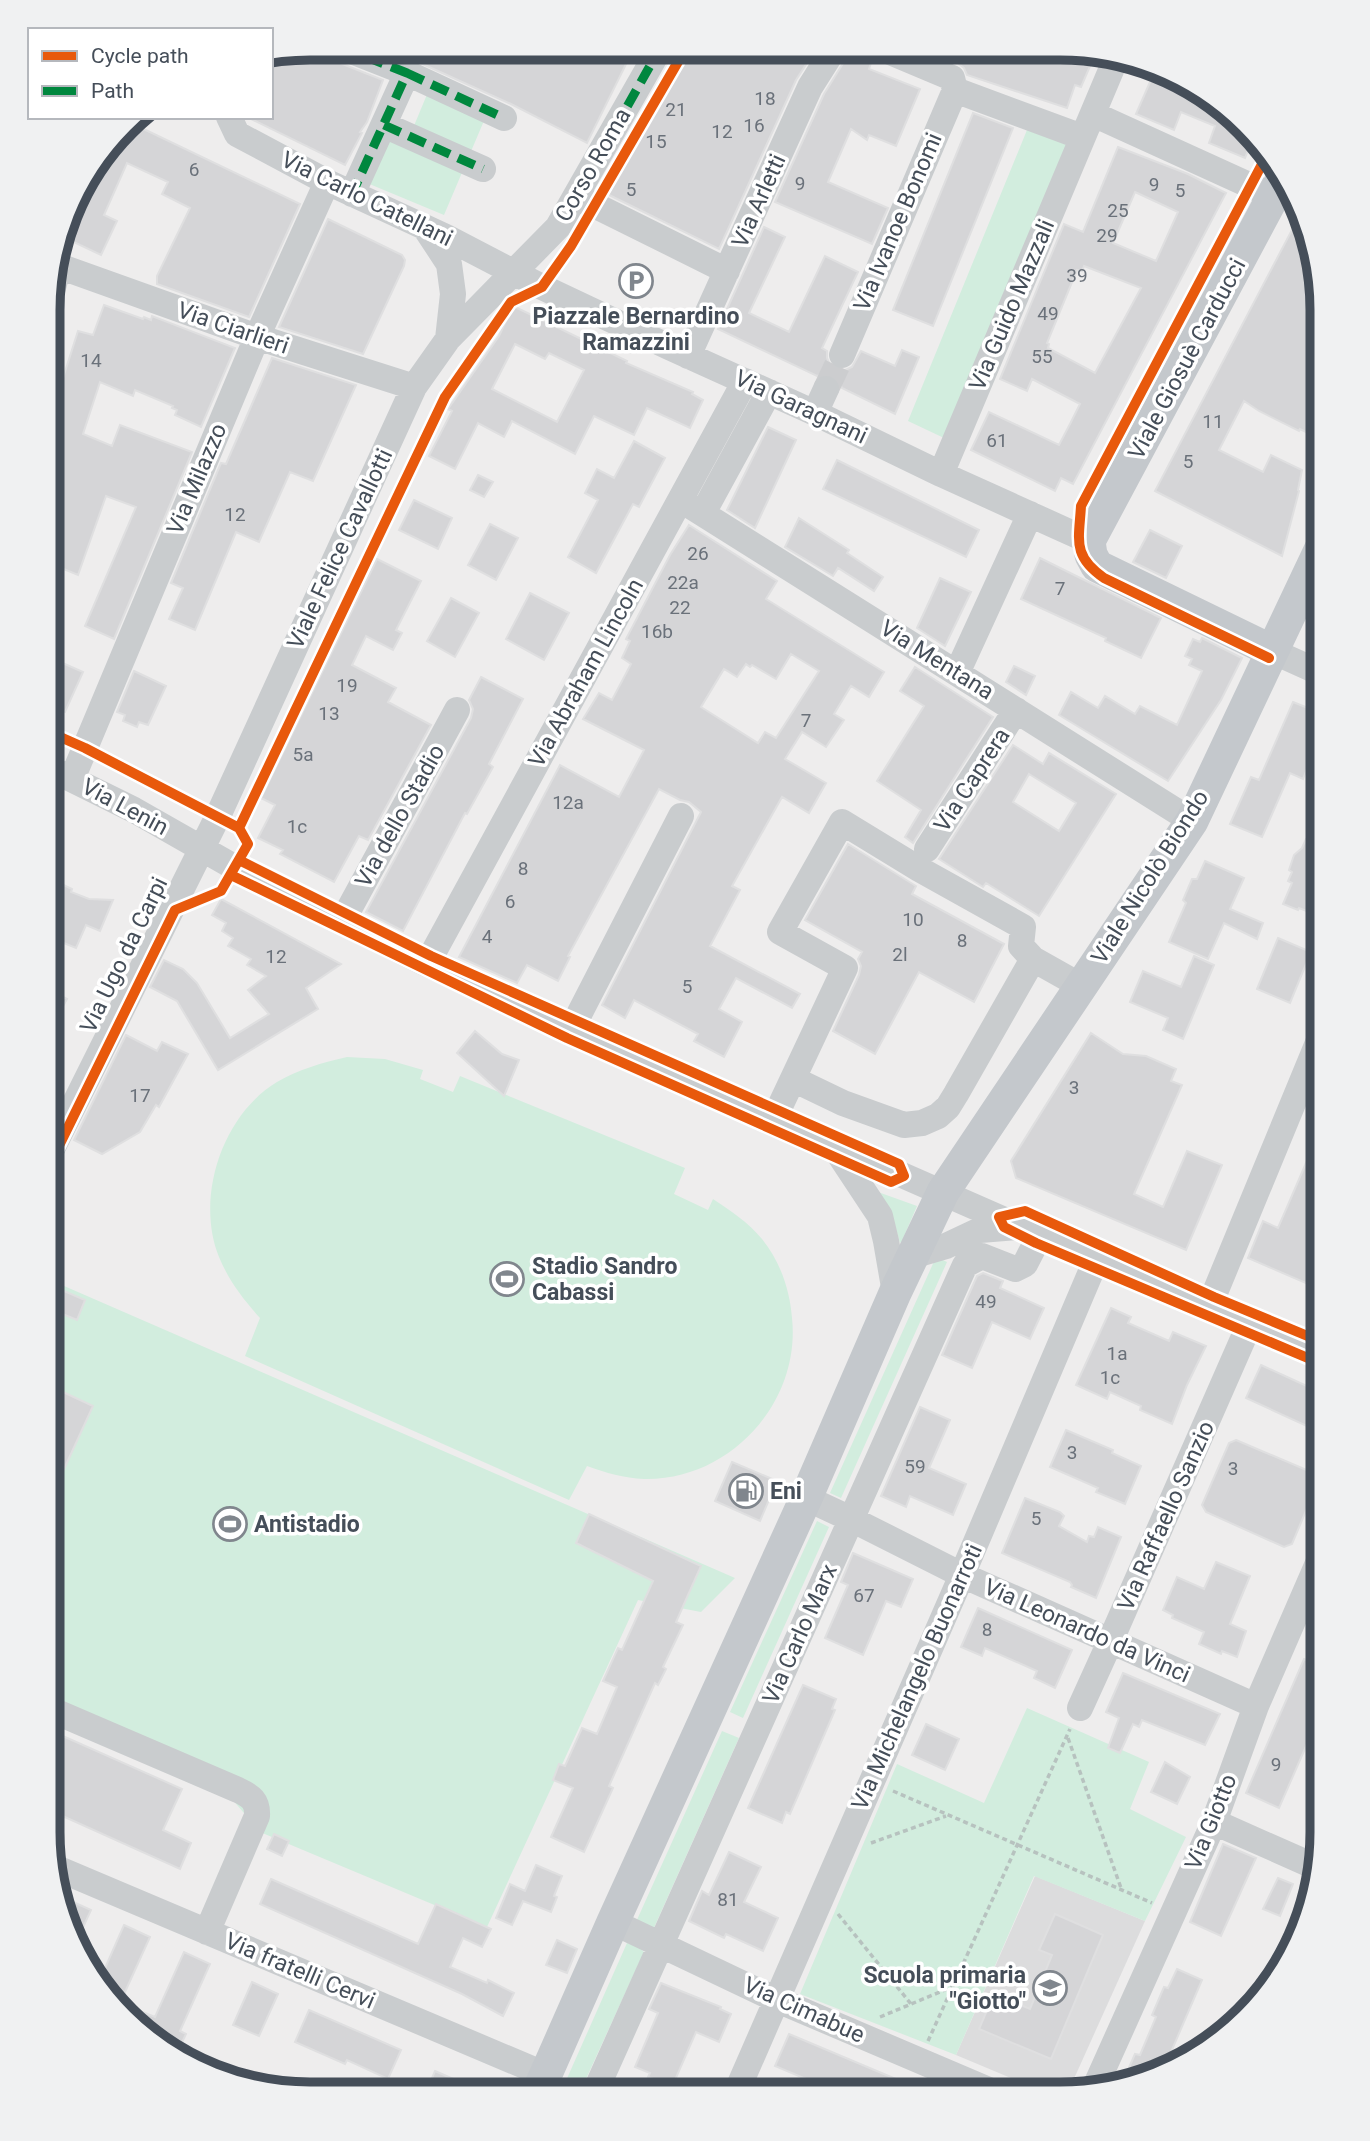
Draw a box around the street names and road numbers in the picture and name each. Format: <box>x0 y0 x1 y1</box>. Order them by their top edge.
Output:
street label: Corso Roma <box>550 103 636 227</box>
street label: Via Ivanoe Bonomi <box>848 129 948 315</box>
street label: Via Carlo Catellani <box>277 146 457 252</box>
street label: Via Arletti <box>726 150 792 252</box>
street label: Via Guido Mazzali <box>964 215 1060 395</box>
street label: Viale Giosuè Carducci <box>1123 254 1251 464</box>
street label: Via Ciarlieri <box>174 296 292 360</box>
street label: Via Garagnani <box>731 365 871 449</box>
street label: Via Milazzo <box>162 419 232 539</box>
street label: Viale Felice Cavallotti <box>282 445 398 653</box>
street label: Via Abraham Lincoln <box>523 574 649 772</box>
street label: Via Mentana <box>875 614 999 706</box>
street label: Via Caprera <box>928 723 1016 837</box>
street label: Via dello Stadio <box>350 740 450 892</box>
street label: Via Lenin <box>77 773 173 841</box>
street label: Viale Nicolò Biondo <box>1086 785 1214 969</box>
street label: Via Ugo da Carpi <box>75 873 173 1037</box>
street label: Via Raffaello Sanzio <box>1112 1417 1220 1615</box>
street label: Via Michelangelo Buonarroti <box>846 1540 988 1814</box>
street label: Via Carlo Marx <box>757 1560 843 1708</box>
street label: Via Leonardo da Vinci <box>980 1573 1194 1689</box>
street label: Via Giotto <box>1180 1770 1242 1874</box>
street label: Via fratelli Cervi <box>221 1927 379 2015</box>
street label: Via Cimabue <box>739 1971 869 2049</box>

